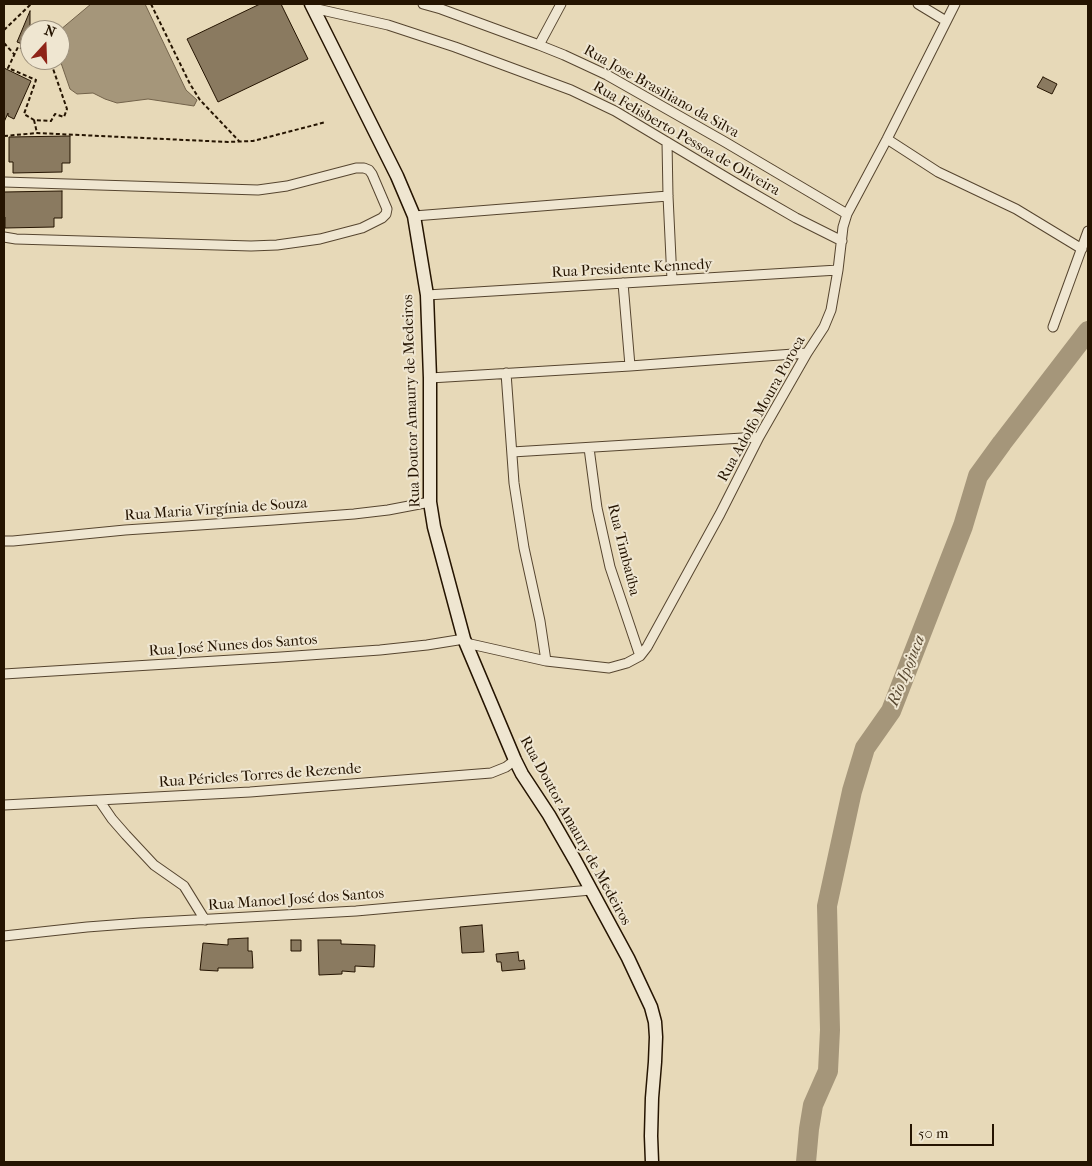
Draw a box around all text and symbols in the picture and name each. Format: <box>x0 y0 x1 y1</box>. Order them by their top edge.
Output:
north arrow <box>20 20 70 70</box>
text: N <box>42 22 58 41</box>
street label: Rua Jose Brasiliano da Silva <box>580 42 742 142</box>
street label: Rua Felisberto Pessoa de Oliveira <box>589 78 783 200</box>
street label: Rua Presidente Kennedy <box>551 256 713 282</box>
street label: Rua Doutor Amaury de Medeiros <box>399 294 425 508</box>
street label: Rua Adolfo Moura Poroca <box>714 333 810 485</box>
street label: Rua Maria Virgínia de Souza <box>124 495 308 525</box>
street label: Rua Timbaúba <box>603 502 643 598</box>
street label: Rua José Nunes dos Santos <box>148 631 318 661</box>
water label: Rio Ipojuca <box>884 633 930 709</box>
street label: Rua Doutor Amaury de Medeiros <box>515 733 635 929</box>
street label: Rua Péricles Torres de Rezende <box>158 760 362 792</box>
street label: Rua Manoel José dos Santos <box>207 885 385 915</box>
scale bar <box>912 1114 996 1146</box>
text: 50 m <box>918 1124 948 1142</box>

